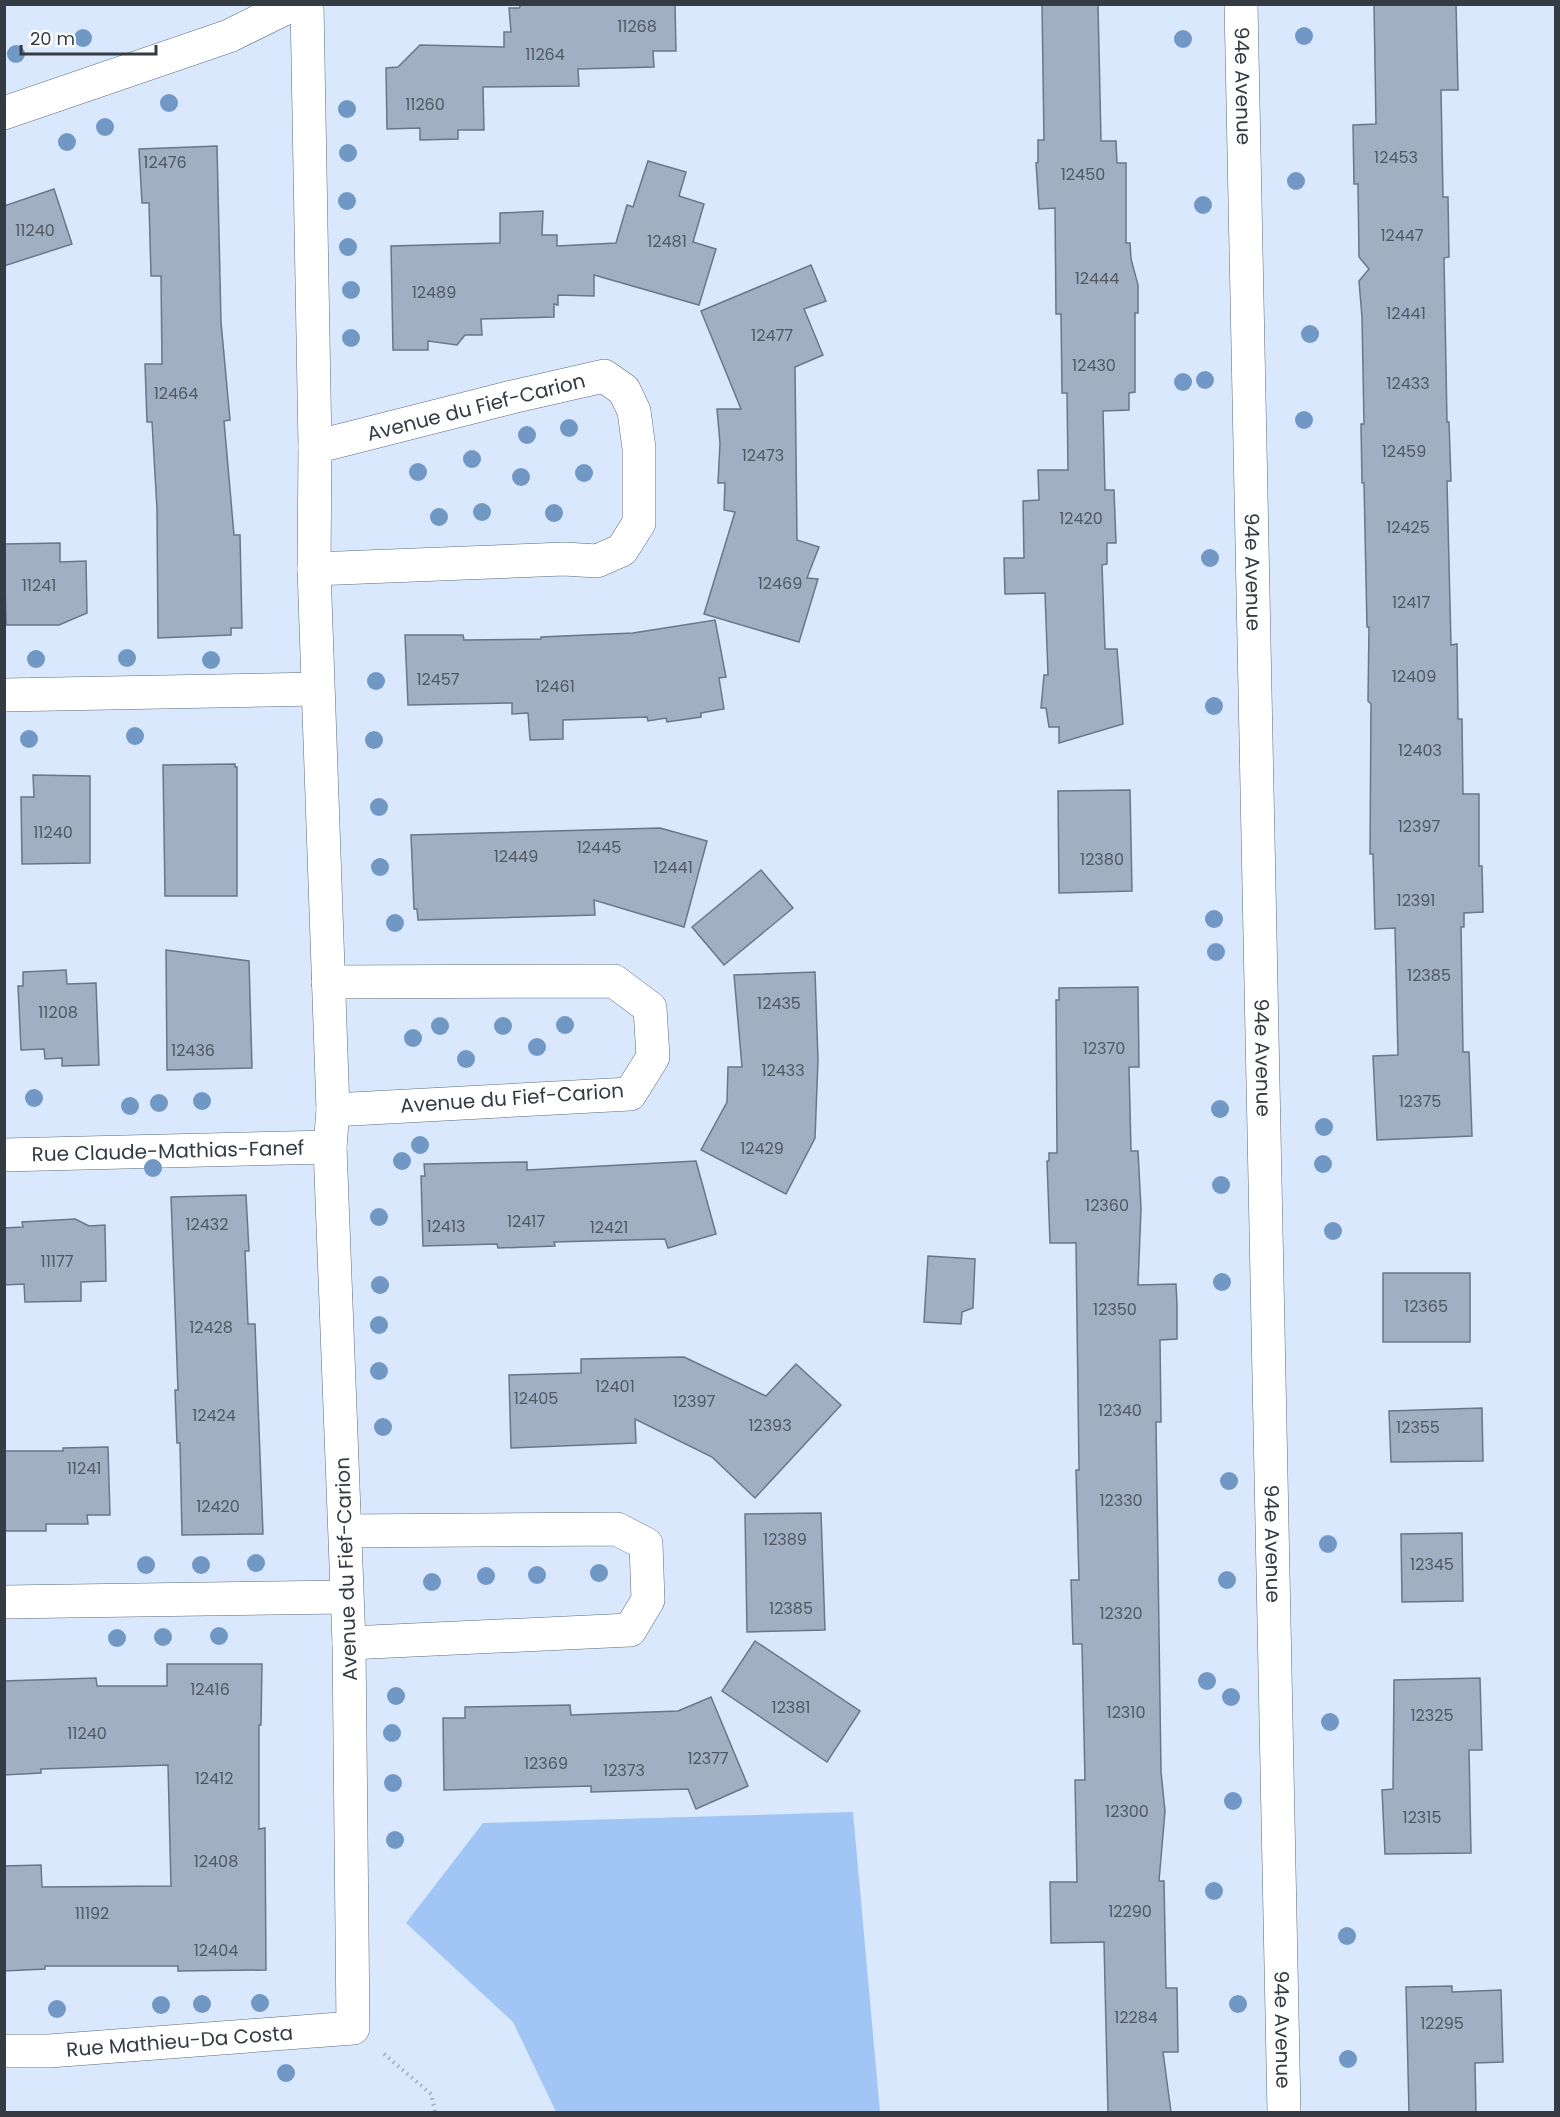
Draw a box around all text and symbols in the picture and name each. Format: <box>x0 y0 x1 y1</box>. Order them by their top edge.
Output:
house number: 11268 <box>617 15 657 38</box>
scale bar <box>21 18 156 56</box>
text: 20 m <box>30 26 75 51</box>
street label: 94e Avenue <box>1227 27 1258 145</box>
house number: 11264 <box>525 43 565 66</box>
house number: 11260 <box>405 93 445 116</box>
house number: 12453 <box>1374 146 1418 169</box>
house number: 12476 <box>143 151 187 174</box>
house number: 12450 <box>1061 163 1105 186</box>
house number: 11240 <box>15 219 55 242</box>
house number: 12447 <box>1380 224 1424 247</box>
house number: 12481 <box>647 230 687 253</box>
house number: 12444 <box>1075 267 1119 290</box>
house number: 12489 <box>412 281 456 304</box>
house number: 12441 <box>1386 302 1426 325</box>
house number: 12477 <box>751 324 793 347</box>
house number: 12430 <box>1072 354 1116 377</box>
street label: Avenue du Fief-Carion <box>364 366 588 448</box>
house number: 12433 <box>1386 372 1430 395</box>
house number: 12464 <box>154 382 198 405</box>
house number: 12459 <box>1382 440 1426 463</box>
house number: 12473 <box>742 444 784 467</box>
house number: 12420 <box>1059 507 1103 530</box>
street label: 94e Avenue <box>1237 513 1268 631</box>
house number: 12425 <box>1386 516 1430 539</box>
house number: 12469 <box>758 572 802 595</box>
house number: 11241 <box>22 574 56 597</box>
house number: 12417 <box>1392 591 1430 614</box>
house number: 12409 <box>1392 665 1436 688</box>
house number: 12457 <box>416 668 460 691</box>
house number: 12461 <box>535 675 575 698</box>
house number: 12403 <box>1398 739 1442 762</box>
house number: 12397 <box>1398 815 1441 838</box>
house number: 11240 <box>33 821 73 844</box>
house number: 12445 <box>577 836 621 859</box>
house number: 12449 <box>494 845 538 868</box>
house number: 12380 <box>1080 848 1124 871</box>
house number: 12441 <box>653 856 693 879</box>
house number: 12391 <box>1397 889 1435 912</box>
house number: 12385 <box>1407 964 1451 987</box>
house number: 12435 <box>757 992 801 1015</box>
street label: 94e Avenue <box>1247 998 1278 1117</box>
house number: 11208 <box>38 1001 78 1024</box>
house number: 12370 <box>1083 1037 1125 1060</box>
house number: 12436 <box>171 1039 215 1062</box>
house number: 12433 <box>761 1059 805 1082</box>
street label: Avenue du Fief-Carion <box>399 1076 625 1120</box>
house number: 12375 <box>1399 1090 1441 1113</box>
street label: Rue Claude-Mathias-Fanef <box>31 1134 305 1168</box>
house number: 12429 <box>740 1137 784 1160</box>
house number: 12360 <box>1085 1194 1129 1217</box>
house number: 12417 <box>507 1210 545 1233</box>
house number: 12432 <box>185 1213 229 1236</box>
house number: 12413 <box>427 1215 465 1238</box>
house number: 12421 <box>590 1216 628 1239</box>
house number: 11177 <box>41 1250 74 1273</box>
house number: 12365 <box>1404 1295 1448 1318</box>
house number: 12350 <box>1093 1298 1137 1321</box>
house number: 12428 <box>189 1316 233 1339</box>
house number: 12401 <box>595 1375 635 1398</box>
house number: 12405 <box>514 1387 558 1410</box>
house number: 12397 <box>673 1390 716 1413</box>
house number: 12340 <box>1098 1399 1142 1422</box>
house number: 12424 <box>192 1404 236 1427</box>
house number: 12393 <box>748 1414 792 1437</box>
house number: 12355 <box>1396 1416 1440 1439</box>
house number: 11241 <box>67 1457 101 1480</box>
street label: Avenue du Fief-Carion <box>328 1457 364 1681</box>
street label: 94e Avenue <box>1257 1484 1288 1603</box>
house number: 12330 <box>1099 1489 1143 1512</box>
house number: 12420 <box>196 1495 240 1518</box>
house number: 12389 <box>763 1528 807 1551</box>
house number: 12345 <box>1410 1553 1454 1576</box>
house number: 12385 <box>769 1597 813 1620</box>
house number: 12320 <box>1100 1602 1143 1625</box>
house number: 12416 <box>190 1678 230 1701</box>
house number: 12381 <box>772 1696 810 1719</box>
house number: 12310 <box>1107 1701 1145 1724</box>
house number: 12325 <box>1411 1704 1454 1727</box>
house number: 11240 <box>67 1722 107 1745</box>
house number: 12377 <box>687 1747 729 1770</box>
house number: 12369 <box>524 1752 568 1775</box>
house number: 12373 <box>603 1759 645 1782</box>
house number: 12412 <box>195 1767 233 1790</box>
house number: 12300 <box>1105 1800 1149 1823</box>
house number: 12315 <box>1403 1806 1441 1829</box>
house number: 12408 <box>194 1850 238 1873</box>
house number: 12290 <box>1108 1900 1152 1923</box>
house number: 11192 <box>75 1902 109 1925</box>
house number: 12404 <box>194 1939 238 1962</box>
street label: 94e Avenue <box>1267 1970 1298 2089</box>
house number: 12284 <box>1114 2006 1158 2029</box>
house number: 12295 <box>1420 2012 1464 2035</box>
street label: Rue Mathieu-Da Costa <box>65 2019 294 2064</box>

